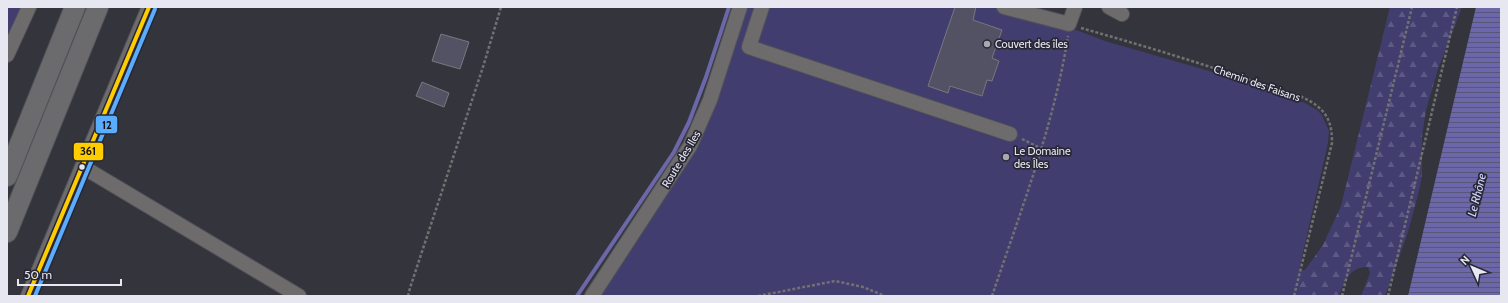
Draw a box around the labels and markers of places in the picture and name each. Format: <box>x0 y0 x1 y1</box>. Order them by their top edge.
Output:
place label: Couvert des îles <box>995 37 1068 51</box>
marker: Couvert des îles <box>982 39 992 49</box>
place label: Le Domaine des Îles <box>1014 144 1071 171</box>
marker: Le Domaine des Îles <box>1001 152 1011 162</box>
unlabelled marker <box>77 162 87 172</box>

